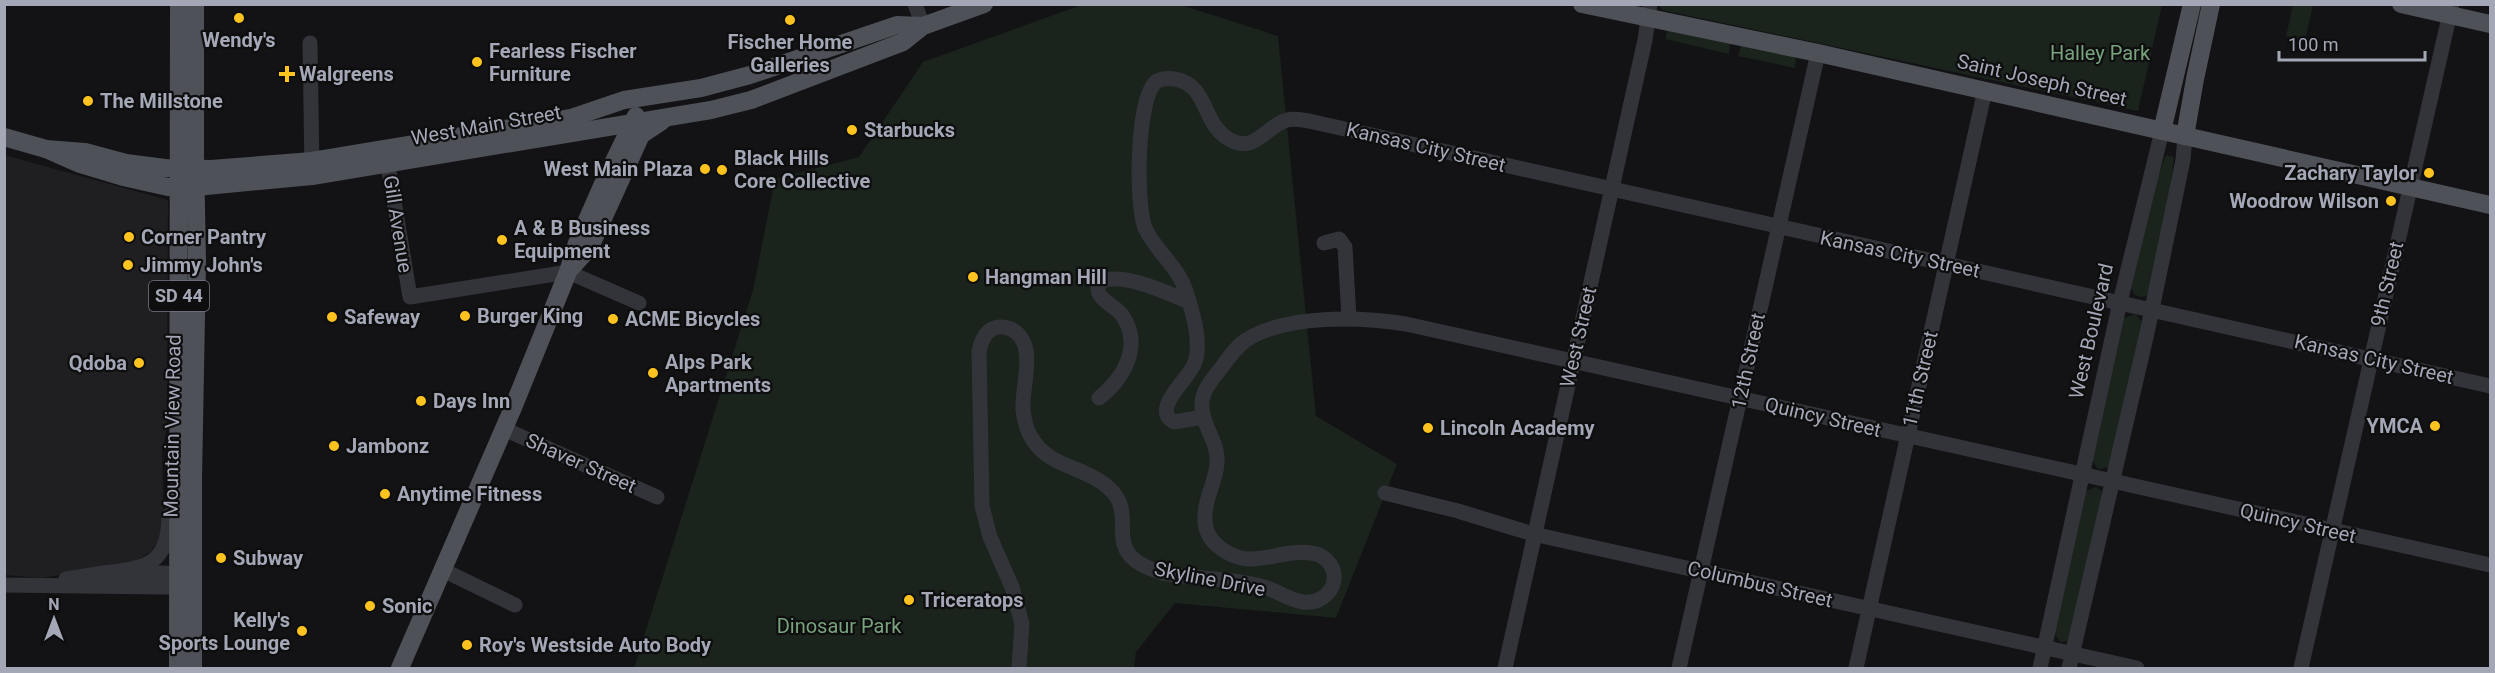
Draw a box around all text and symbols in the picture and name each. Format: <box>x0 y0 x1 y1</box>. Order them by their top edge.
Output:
marker: Wendy's <box>232 11 246 25</box>
marker: Fischer Home Galleries <box>783 13 797 27</box>
scale bar <box>2279 24 2424 62</box>
place label: Wendy's <box>202 28 276 52</box>
place label: Fischer Home Galleries <box>728 30 853 77</box>
text: 100 m <box>2288 34 2339 55</box>
place label: Fearless Fischer Furniture <box>489 39 637 86</box>
park label: Halley Park <box>2050 41 2151 65</box>
street label: Saint Joseph Street <box>1955 49 2129 111</box>
marker: Fearless Fischer Furniture <box>470 55 484 69</box>
place label: Walgreens <box>299 62 394 86</box>
marker: Walgreens <box>280 67 294 81</box>
place label: The Millstone <box>100 89 223 113</box>
marker: The Millstone <box>81 94 95 108</box>
street label: West Main Street <box>409 100 563 150</box>
street label: Kansas City Street <box>1344 117 1508 177</box>
place label: Starbucks <box>864 118 955 142</box>
marker: Starbucks <box>845 123 859 137</box>
place label: Black Hills Core Collective <box>734 146 871 193</box>
place label: West Main Plaza <box>544 157 693 181</box>
place label: Zachary Taylor <box>2284 161 2418 185</box>
marker: West Main Plaza <box>698 162 712 176</box>
marker: Black Hills Core Collective <box>715 163 729 177</box>
marker: Zachary Taylor <box>2422 166 2436 180</box>
street label: Gill Avenue <box>378 173 418 275</box>
place label: Woodrow Wilson <box>2229 189 2379 213</box>
marker: Woodrow Wilson <box>2384 194 2398 208</box>
place label: A & B Business Equipment <box>514 216 650 263</box>
place label: Corner Pantry <box>141 225 267 249</box>
street label: Kansas City Street <box>1818 225 1982 283</box>
marker: Corner Pantry <box>122 230 136 244</box>
marker: A & B Business Equipment <box>495 233 509 247</box>
street label: 9th Street <box>2366 239 2408 329</box>
place label: Jimmy John's <box>140 253 263 277</box>
marker: Jimmy John's <box>121 258 135 272</box>
street label: West Boulevard <box>2064 261 2118 401</box>
place label: Hangman Hill <box>985 265 1107 289</box>
marker: Hangman Hill <box>966 270 980 284</box>
road number: SD 44 <box>149 281 209 311</box>
street label: West Street <box>1555 284 1601 390</box>
place label: Burger King <box>477 304 583 328</box>
place label: Safeway <box>344 305 421 329</box>
place label: ACME Bicycles <box>625 307 760 331</box>
marker: Burger King <box>458 309 472 323</box>
marker: Safeway <box>325 310 339 324</box>
street label: 12th Street <box>1726 311 1770 411</box>
marker: ACME Bicycles <box>606 312 620 326</box>
street label: 11th Street <box>1897 329 1943 429</box>
street label: Kansas City Street <box>2292 329 2456 389</box>
street label: Mountain View Road <box>158 334 186 518</box>
place label: Alps Park Apartments <box>665 350 771 397</box>
place label: Qdoba <box>69 351 127 375</box>
marker: Qdoba <box>132 356 146 370</box>
marker: Alps Park Apartments <box>646 366 660 380</box>
place label: Days Inn <box>433 389 510 413</box>
street label: Quincy Street <box>1763 392 1883 442</box>
marker: Days Inn <box>414 394 428 408</box>
place label: YMCA <box>2367 414 2424 438</box>
place label: Lincoln Academy <box>1440 416 1595 440</box>
marker: YMCA <box>2428 419 2442 433</box>
marker: Lincoln Academy <box>1421 421 1435 435</box>
street label: Shaver Street <box>522 428 640 498</box>
place label: Jambonz <box>346 434 429 458</box>
marker: Jambonz <box>327 439 341 453</box>
place label: Anytime Fitness <box>397 482 542 506</box>
marker: Anytime Fitness <box>378 487 392 501</box>
street label: Quincy Street <box>2238 498 2358 548</box>
place label: Subway <box>233 546 304 570</box>
marker: Subway <box>214 551 228 565</box>
street label: Skyline Drive <box>1152 556 1268 602</box>
street label: Columbus Street <box>1685 556 1835 612</box>
place label: Triceratops <box>921 588 1024 612</box>
north arrow <box>24 589 84 649</box>
marker: Triceratops <box>902 593 916 607</box>
place label: Sonic <box>382 594 433 618</box>
text: N <box>48 595 60 614</box>
marker: Sonic <box>363 599 377 613</box>
place label: Kelly's Sports Lounge <box>159 608 290 655</box>
park label: Dinosaur Park <box>777 614 902 638</box>
marker: Kelly's Sports Lounge <box>295 624 309 638</box>
place label: Roy's Westside Auto Body <box>479 633 712 657</box>
marker: Roy's Westside Auto Body <box>460 638 474 652</box>

